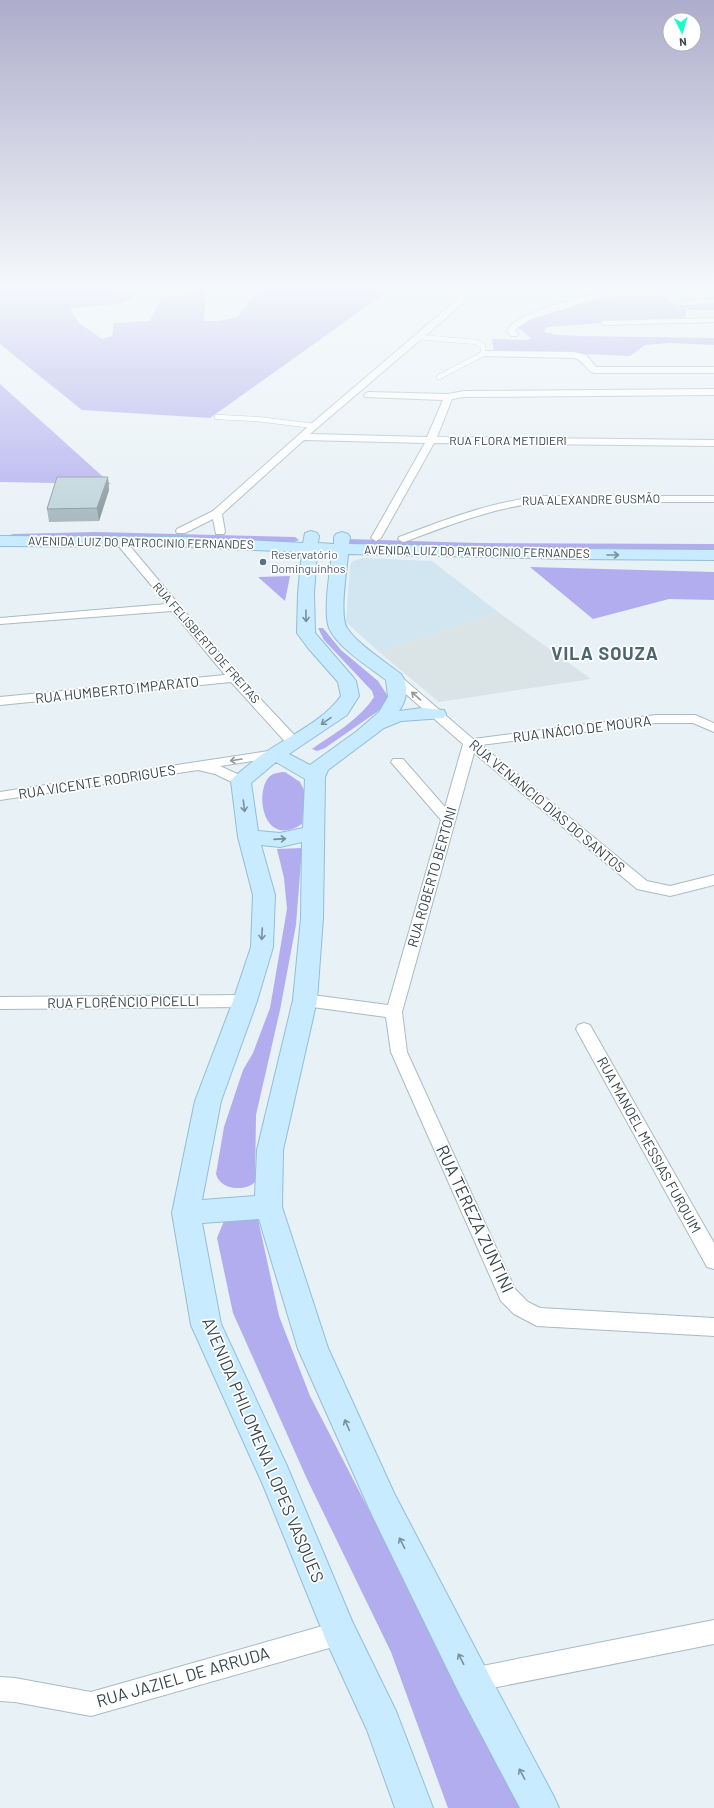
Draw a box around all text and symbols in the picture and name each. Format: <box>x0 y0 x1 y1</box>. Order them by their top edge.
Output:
north arrow <box>662 12 702 52</box>
text: N <box>679 36 687 49</box>
street label: RUA FLORA METIDIERI <box>449 433 567 447</box>
street label: RUA ALEXANDRE GUSMÃO <box>522 491 660 507</box>
street label: AVENIDA LUIZ DO PATROCINIO FERNANDES <box>28 533 254 551</box>
street label: AVENIDA LUIZ DO PATROCINIO FERNANDES <box>364 542 590 560</box>
place label: Reservatório Dominguinhos <box>271 547 346 575</box>
one-way arrow <box>606 551 619 559</box>
marker: Reservatório Dominguinhos <box>258 557 268 567</box>
street label: RUA FELISBERTO DE FREITAS <box>150 579 263 706</box>
one-way arrow <box>302 610 310 623</box>
district label: VILA SOUZA <box>551 642 659 664</box>
street label: RUA HUMBERTO IMPARATO <box>34 672 200 707</box>
one-way arrow <box>411 692 422 701</box>
street label: RUA INÁCIO DE MOURA <box>512 712 653 745</box>
one-way arrow <box>321 717 332 725</box>
street label: RUA VENANCIO DIAS DO SANTOS <box>466 735 629 876</box>
one-way arrow <box>230 756 243 764</box>
street label: RUA VICENTE RODRIGUES <box>17 761 177 802</box>
one-way arrow <box>240 799 248 812</box>
street label: RUA ROBERTO BERTONI <box>403 805 460 949</box>
one-way arrow <box>273 835 286 842</box>
one-way arrow <box>259 927 266 940</box>
street label: RUA FLORÊNCIO PICELLI <box>47 992 199 1011</box>
street label: RUA MANOEL MESSIAS FURQUIM <box>594 1054 705 1236</box>
street label: RUA TEREZA ZUNTINI <box>433 1142 519 1296</box>
street label: AVENIDA PHILOMENA LOPES VASQUES <box>199 1314 329 1585</box>
one-way arrow <box>343 1419 350 1431</box>
one-way arrow <box>398 1537 405 1549</box>
street label: RUA JAZIEL DE ARRUDA <box>94 1642 272 1710</box>
one-way arrow <box>457 1653 464 1665</box>
one-way arrow <box>517 1768 525 1780</box>

